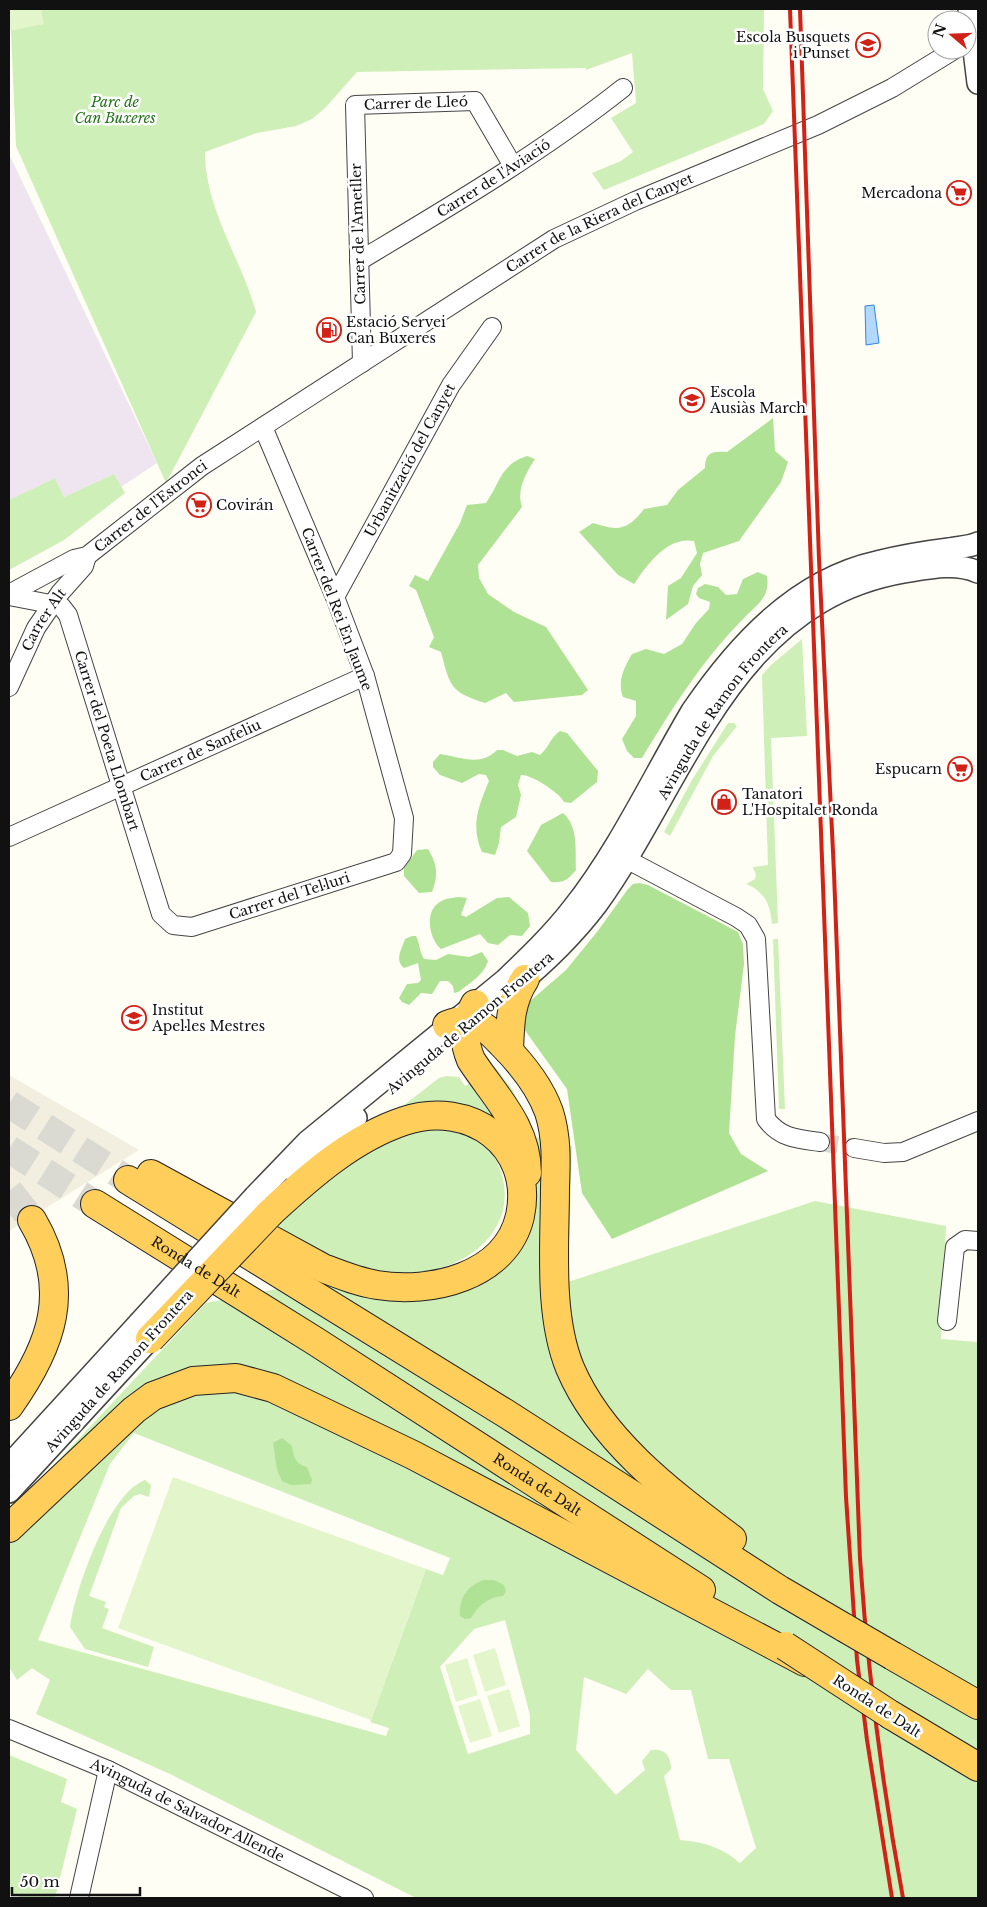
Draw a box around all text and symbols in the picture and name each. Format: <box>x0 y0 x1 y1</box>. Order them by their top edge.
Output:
north arrow <box>927 10 977 60</box>
text: N <box>929 22 950 40</box>
place label: Escola Busquets i Punset <box>736 28 851 62</box>
school or university icon: Escola Busquets i Punset <box>855 32 881 58</box>
street label: Carrer de Lleó <box>364 92 468 114</box>
park label: Parc de Can Buxeres <box>74 93 156 127</box>
street label: Carrer de l'Aviació <box>433 135 554 221</box>
street label: Carrer de l'Ametller <box>347 163 369 305</box>
street label: Carrer de la Riera del Canyet <box>502 169 696 277</box>
supermarket icon: Mercadona <box>946 180 972 206</box>
place label: Mercadona <box>861 184 942 202</box>
place label: Estació Servei Can Buxeres <box>346 313 446 347</box>
fuel station icon: Estació Servei Can Buxeres <box>316 317 342 343</box>
street label: Urbanització del Canyet <box>361 380 460 540</box>
place label: Escola Ausiàs March <box>709 383 806 417</box>
school or university icon: Escola Ausiàs March <box>679 387 705 413</box>
street label: Carrer de l'Estronci <box>90 456 211 556</box>
supermarket icon: Covirán <box>186 492 212 518</box>
place label: Covirán <box>216 496 274 514</box>
street label: Carrer del Rei En Jaume <box>298 525 376 693</box>
street label: Carrer Alt <box>18 583 70 654</box>
street label: Avinguda de Ramon Frontera <box>653 620 791 803</box>
street label: Carrer del Poeta Llombart <box>71 648 144 834</box>
street label: Carrer de Sanfeliu <box>137 715 264 786</box>
supermarket icon: Espucarn <box>947 756 973 782</box>
place label: Espucarn <box>875 760 942 778</box>
place label: Tanatori L'Hospitalet Ronda <box>742 785 878 819</box>
shop icon: Tanatori L'Hospitalet Ronda <box>711 789 737 815</box>
street label: Carrer del Tel·luri <box>227 868 352 924</box>
street label: Avinguda de Ramon Frontera <box>382 948 557 1099</box>
place label: Institut Apel·les Mestres <box>151 1001 265 1035</box>
school or university icon: Institut Apel·les Mestres <box>121 1005 147 1031</box>
street label: Ronda de Dalt <box>148 1232 245 1302</box>
street label: Avinguda de Ramon Frontera <box>41 1286 197 1457</box>
street label: Ronda de Dalt <box>490 1449 586 1520</box>
street label: Ronda de Dalt <box>829 1671 925 1742</box>
street label: Avinguda de Salvador Allende <box>87 1754 287 1866</box>
scale bar <box>12 1864 140 1896</box>
text: 50 m <box>20 1872 60 1891</box>

